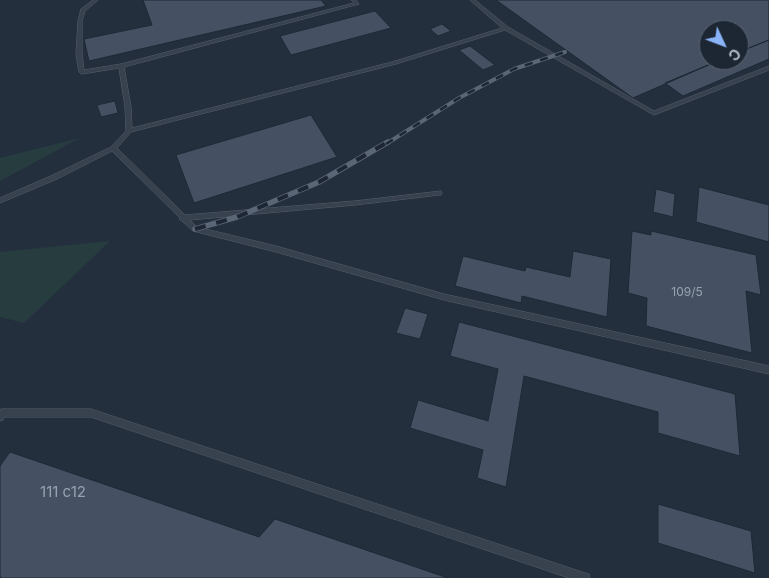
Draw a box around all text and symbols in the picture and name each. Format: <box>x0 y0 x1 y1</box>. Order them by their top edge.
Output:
north arrow <box>699 20 749 70</box>
text: С <box>725 45 744 64</box>
house number: 109/5 <box>671 285 703 299</box>
house number: 111 с12 <box>40 483 86 501</box>

